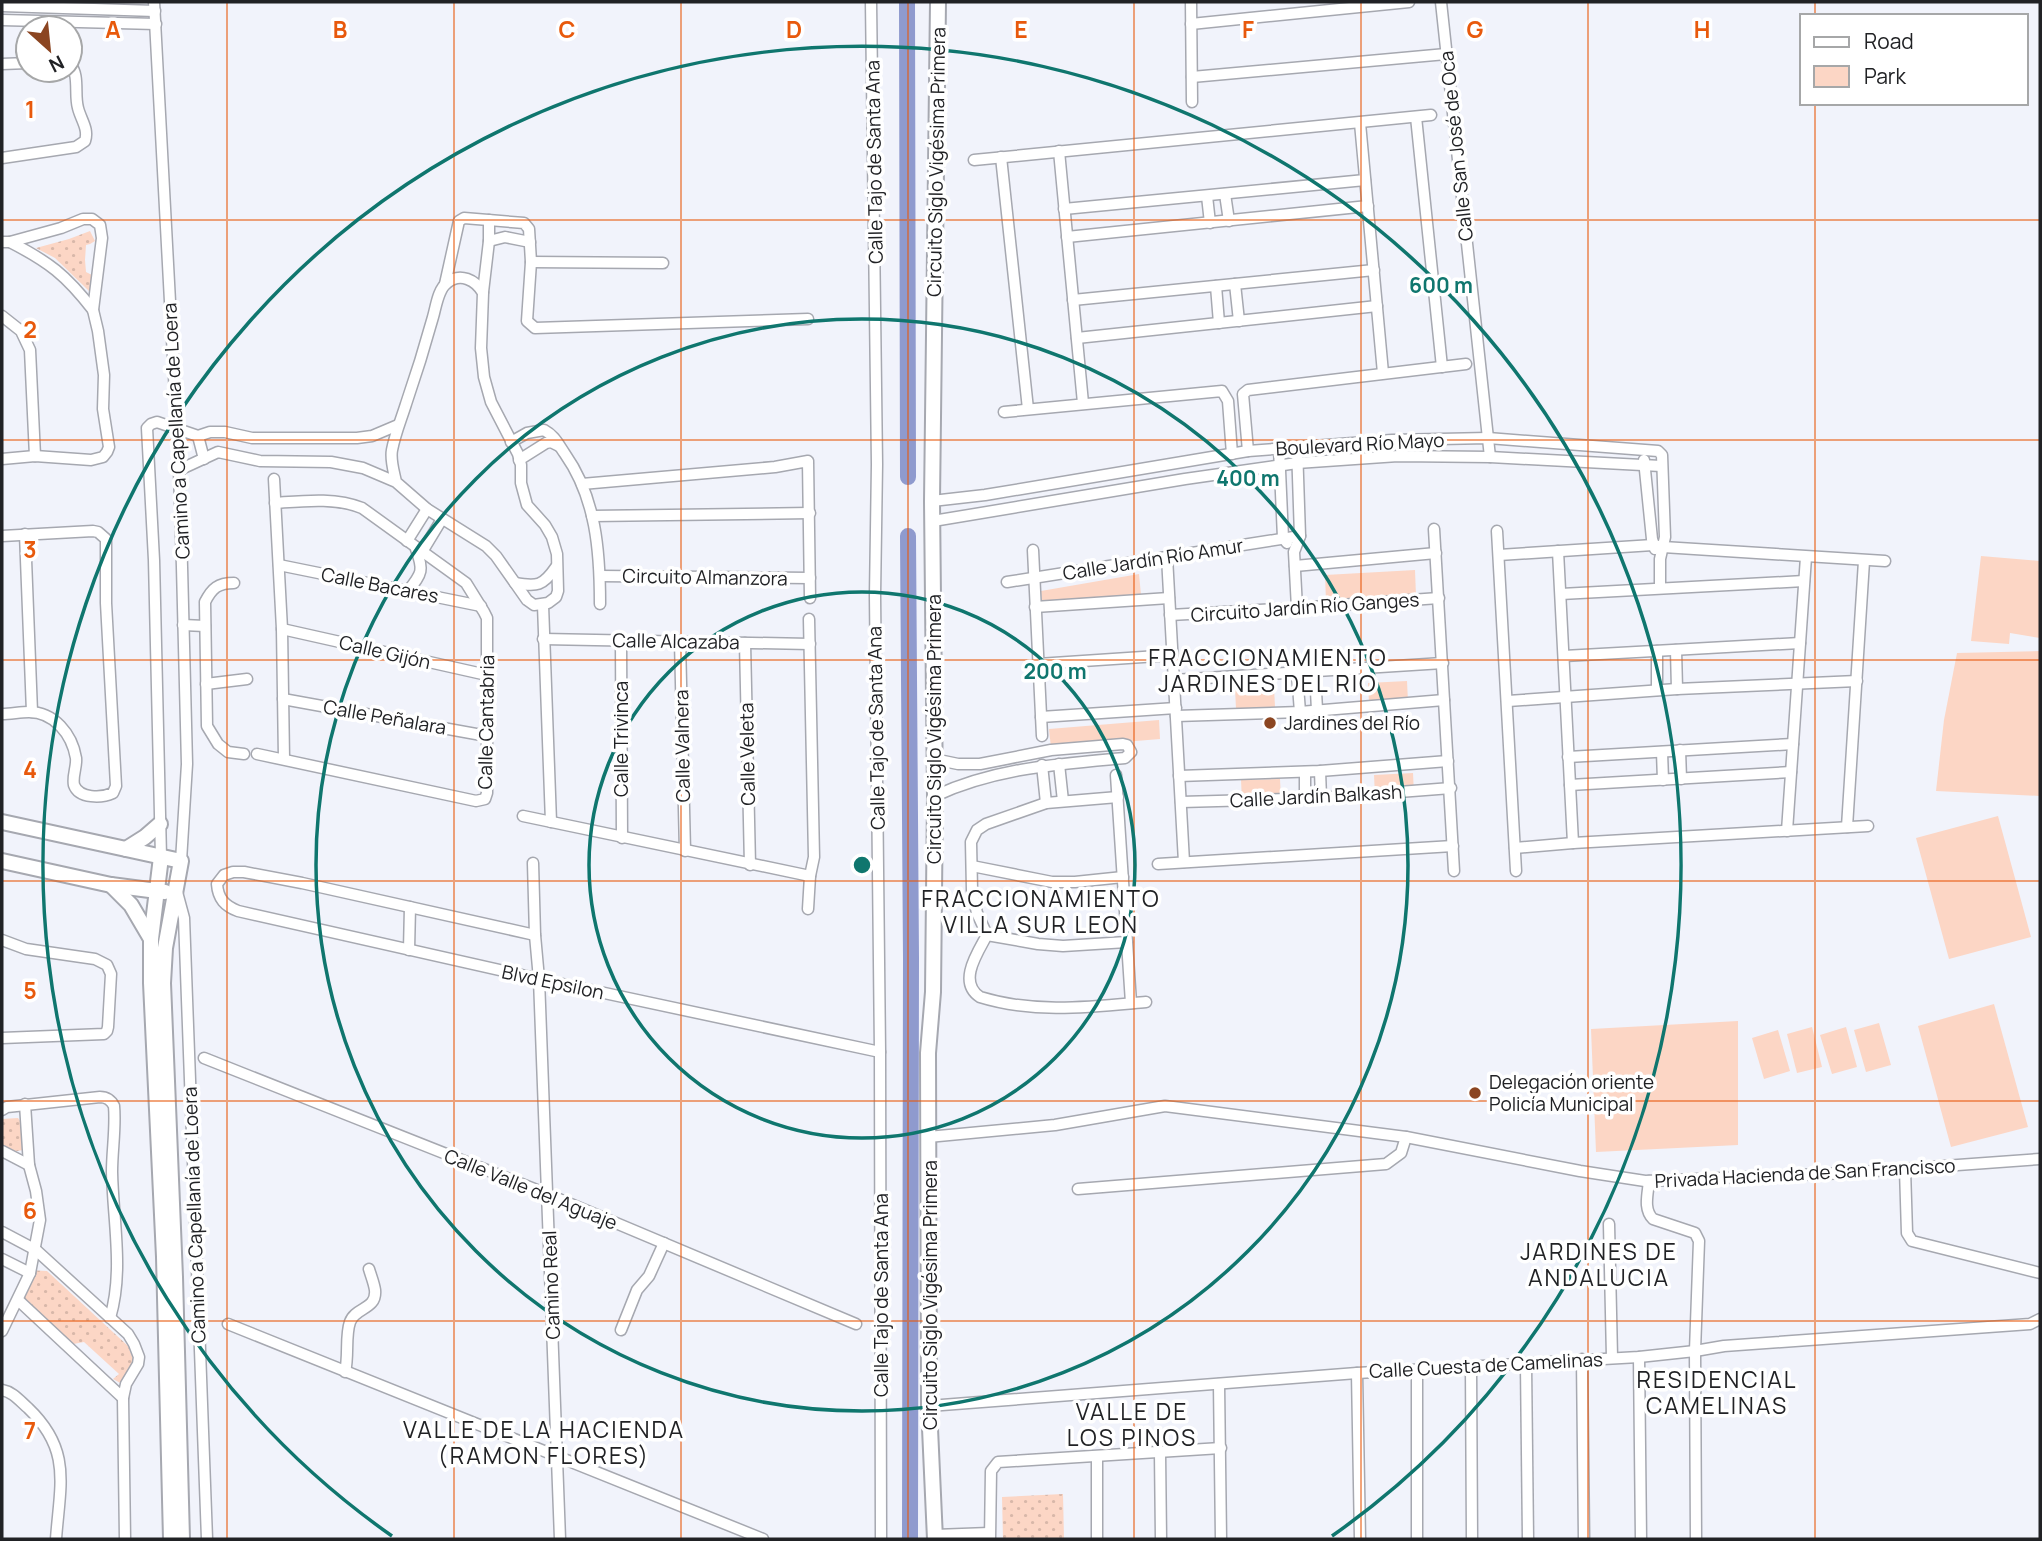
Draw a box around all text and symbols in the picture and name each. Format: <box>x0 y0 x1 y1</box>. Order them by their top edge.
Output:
text: A <box>105 13 121 45</box>
text: B <box>333 13 347 45</box>
text: C <box>559 13 576 45</box>
text: D <box>786 13 802 45</box>
text: E <box>1014 13 1028 45</box>
text: F <box>1242 13 1254 45</box>
text: G <box>1467 13 1484 45</box>
text: H <box>1694 13 1710 45</box>
north arrow <box>14 14 84 84</box>
legend <box>1800 14 2028 105</box>
street label: Circuito Siglo Vigésima Primera <box>921 27 951 297</box>
text: Road <box>1864 27 1914 55</box>
text: N <box>45 49 69 79</box>
street label: Calle San José de Oca <box>1433 50 1479 242</box>
street label: Calle Tajo de Santa Ana <box>859 60 889 264</box>
text: Park <box>1864 62 1906 90</box>
text: 1 <box>25 93 35 125</box>
text: 600 m <box>1409 271 1473 299</box>
street label: Camino a Capellanía de Loera <box>156 302 196 560</box>
text: 2 <box>23 313 37 345</box>
street label: Boulevard Río Mayo <box>1275 427 1445 461</box>
text: 400 m <box>1216 464 1280 492</box>
street label: Calle Jardín Río Amur <box>1061 532 1245 586</box>
text: 3 <box>23 533 37 565</box>
street label: Calle Bacares <box>319 561 441 609</box>
street label: Circuito Almanzora <box>622 563 788 591</box>
street label: Circuito Jardín Río Ganges <box>1190 586 1420 628</box>
street label: Circuito Siglo Vigésima Primera <box>921 594 947 864</box>
street label: Calle Tajo de Santa Ana <box>861 626 891 830</box>
street label: Calle Alcazaba <box>612 627 740 655</box>
street label: Calle Gijón <box>337 629 433 675</box>
district label: FRACCIONAMIENTO JARDINES DEL RIO <box>1148 641 1388 699</box>
street label: Calle Cantabria <box>472 654 500 790</box>
text: 200 m <box>1023 657 1087 685</box>
street label: Calle Trivinca <box>608 681 634 797</box>
street label: Calle Valnera <box>668 689 696 803</box>
street label: Calle Peñalara <box>322 693 448 741</box>
street label: Calle Veleta <box>733 702 761 806</box>
place label: Jardines del Río <box>1284 710 1420 736</box>
marker: Jardines del Río <box>1262 715 1278 731</box>
text: 4 <box>23 753 37 785</box>
street label: Calle Jardín Balkash <box>1229 779 1403 813</box>
centre of rings <box>850 853 874 877</box>
district label: FRACCIONAMIENTO VILLA SUR LEON <box>921 882 1161 940</box>
street label: Blvd Epsilon <box>500 958 606 1006</box>
text: 5 <box>23 974 37 1006</box>
place label: Delegación oriente Policía Municipal <box>1489 1069 1654 1117</box>
marker: Delegación oriente Policía Municipal <box>1467 1085 1483 1101</box>
street label: Camino a Capellanía de Loera <box>177 1086 211 1344</box>
street label: Calle Valle del Aguaje <box>441 1142 621 1236</box>
street label: Privada Hacienda de San Francisco <box>1654 1152 1956 1194</box>
street label: Circuito Siglo Vigésima Primera <box>917 1160 943 1430</box>
street label: Calle Tajo de Santa Ana <box>868 1193 894 1397</box>
text: 6 <box>23 1194 37 1226</box>
street label: Camino Real <box>536 1230 566 1340</box>
district label: JARDINES DE ANDALUCIA <box>1520 1235 1678 1293</box>
street label: Calle Cuesta de Camelinas <box>1368 1346 1604 1384</box>
district label: RESIDENCIAL CAMELINAS <box>1637 1363 1797 1421</box>
district label: VALLE DE LOS PINOS <box>1067 1395 1197 1453</box>
district label: VALLE DE LA HACIENDA (RAMON FLORES) <box>403 1413 685 1471</box>
text: 7 <box>24 1414 36 1446</box>

